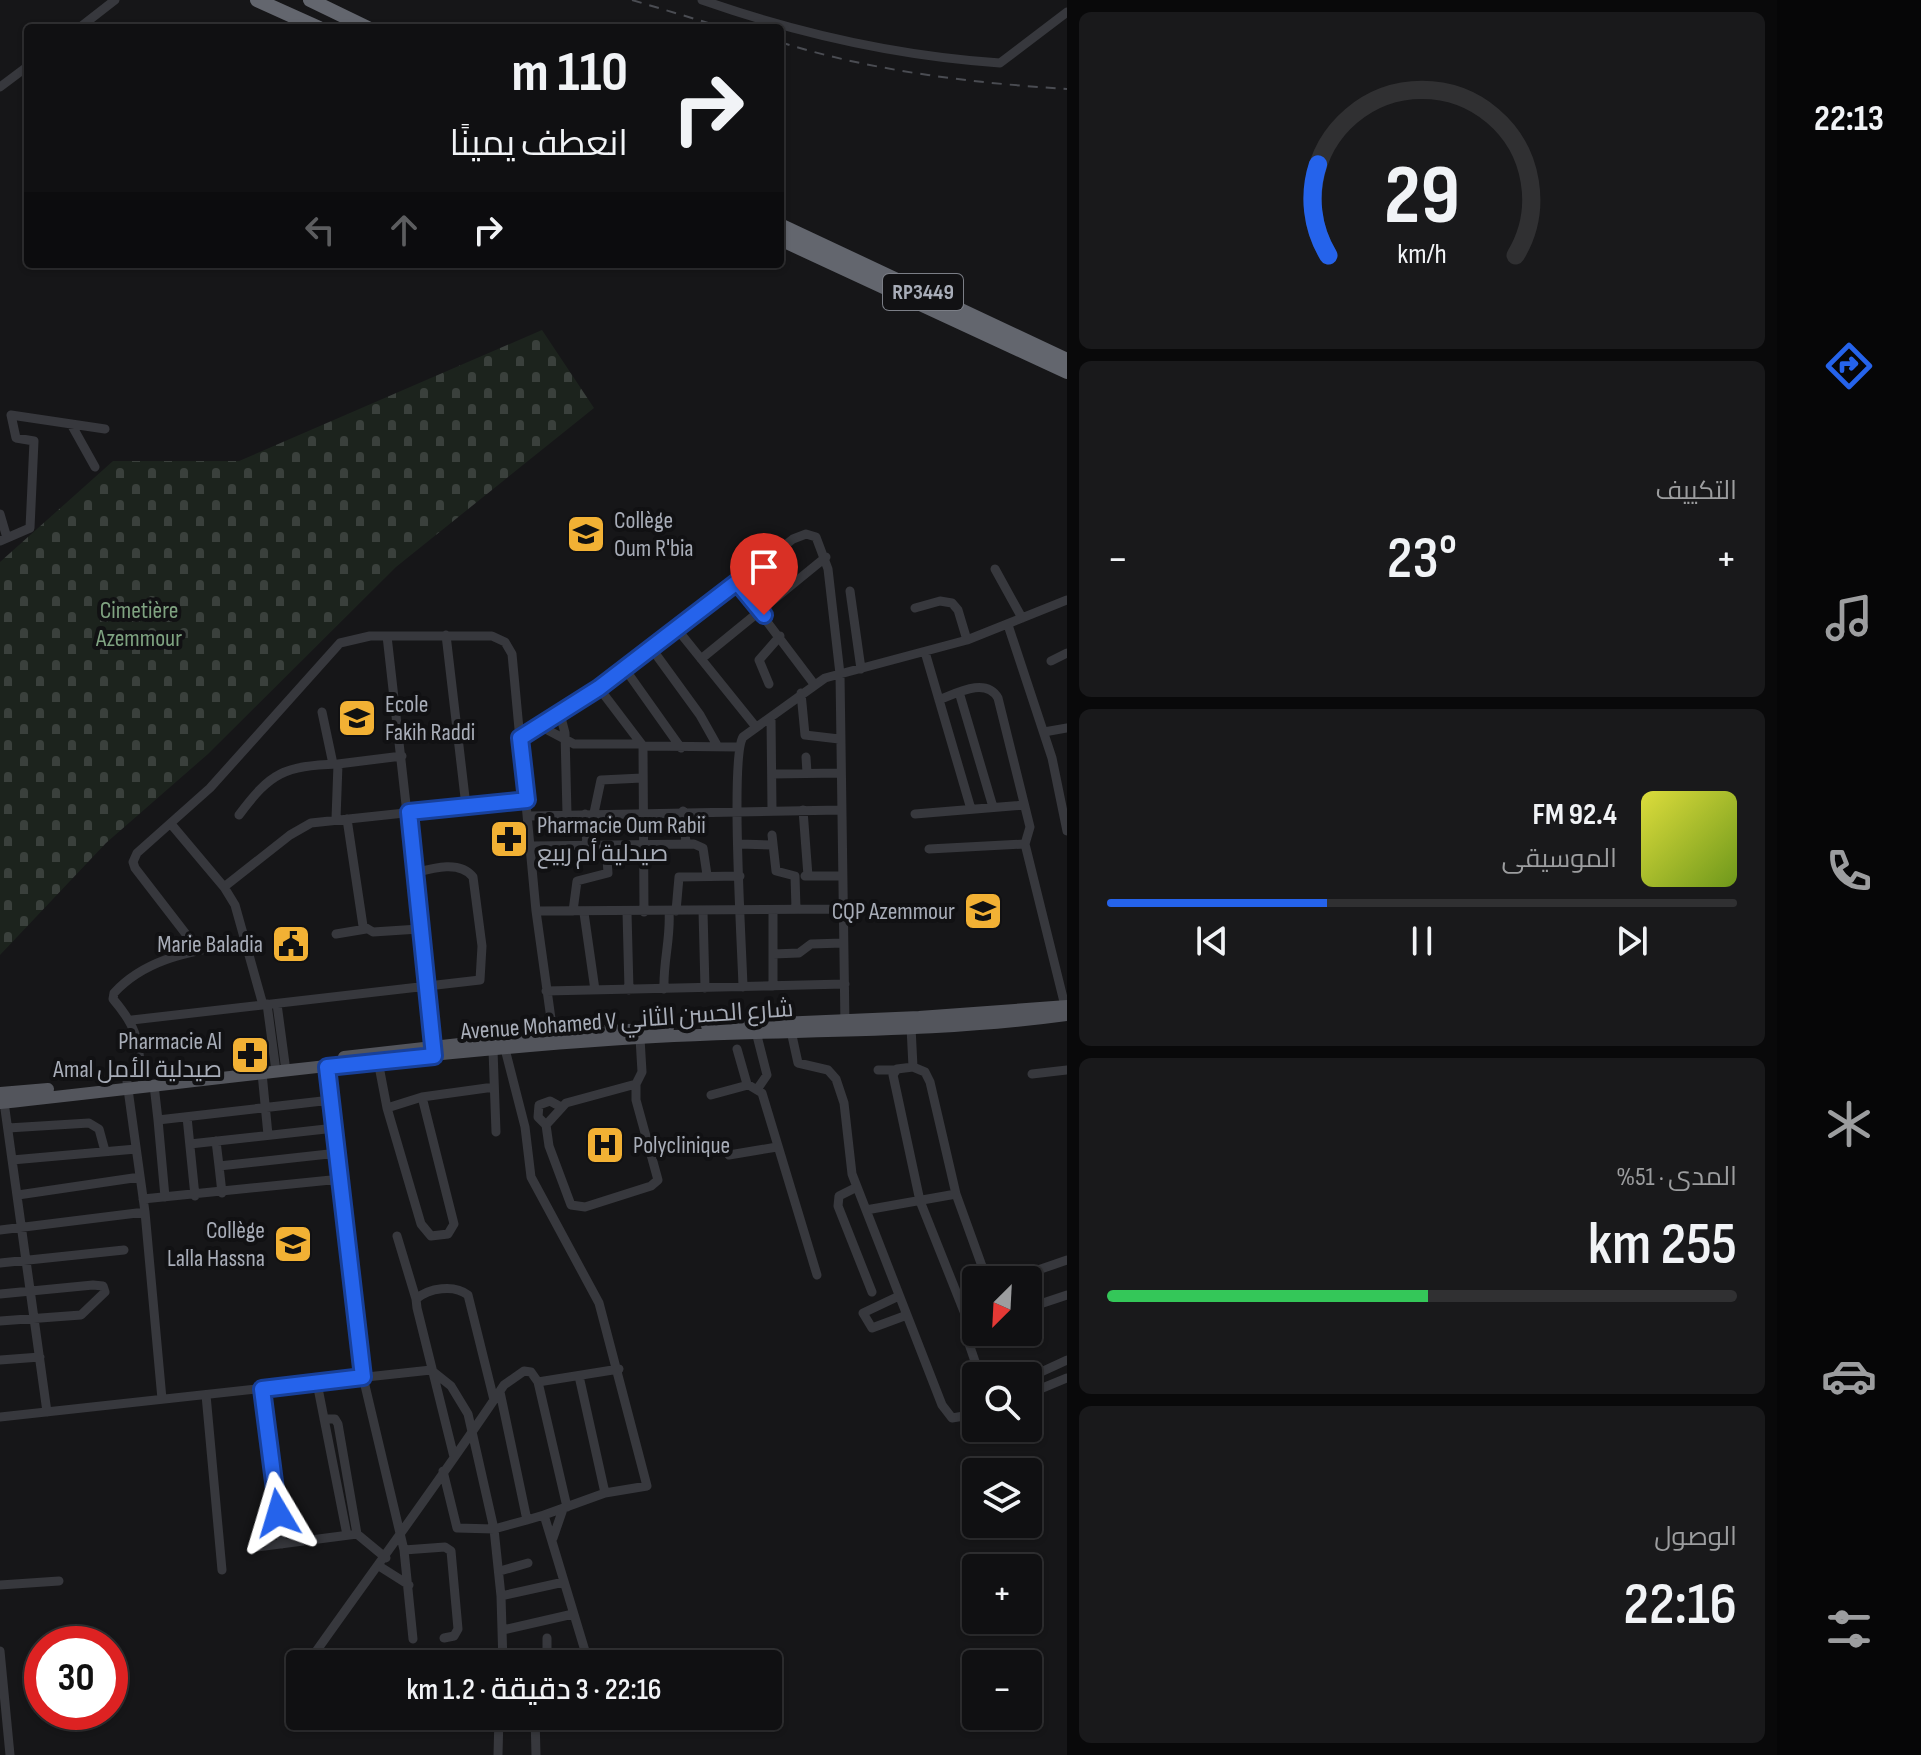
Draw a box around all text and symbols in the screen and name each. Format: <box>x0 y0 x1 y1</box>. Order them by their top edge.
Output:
text: 110 m <box>512 40 628 107</box>
icon: right <box>656 56 760 160</box>
text: 22:13 <box>1814 98 1884 141</box>
text: انعطف يمينًا <box>449 123 628 166</box>
text: 29 <box>1384 147 1460 247</box>
icon: left <box>298 208 342 252</box>
icon: ahead <box>382 208 426 252</box>
icon: right <box>466 208 510 252</box>
text: km/h <box>1397 237 1447 272</box>
road number: RP3449 <box>883 274 963 310</box>
icon: directions <box>1821 338 1877 394</box>
text: التكييف <box>1655 476 1737 507</box>
place label: Collège Oum R'bia <box>614 506 694 563</box>
school or university icon: Collège Oum R'bia <box>565 513 607 555</box>
text: 23° <box>1387 523 1457 595</box>
pin <box>730 533 798 615</box>
text: − <box>1107 533 1129 586</box>
text: + <box>1715 533 1737 586</box>
icon: arrive <box>742 545 786 589</box>
icon: music <box>1821 590 1877 646</box>
park label: Cimetière Azemmour <box>95 596 182 653</box>
place label: Ecole Fakih Raddi <box>385 690 475 747</box>
school or university icon: Ecole Fakih Raddi <box>336 697 378 739</box>
text: 92.4 FM <box>1532 797 1617 833</box>
place label: Pharmacie Oum Rabii صيدلية أم ربيع <box>537 811 706 869</box>
pharmacy icon: Pharmacie Oum Rabii صيدلية أم ربيع <box>488 818 530 860</box>
icon: phone <box>1821 843 1877 899</box>
text: الموسيقى <box>1502 844 1617 875</box>
school or university icon: CQP Azemmour <box>962 890 1004 932</box>
place label: CQP Azemmour <box>832 897 955 926</box>
icon: previous <box>1190 919 1234 963</box>
icon: pause <box>1400 919 1444 963</box>
icon: next <box>1610 919 1654 963</box>
public building icon: Marie Baladia <box>270 923 312 965</box>
place label: Marie Baladia <box>157 930 263 959</box>
street label: Avenue Mohamed V شارع الحسن الثاني <box>459 994 794 1050</box>
place label: Pharmacie Al Amal صيدلية الأمل <box>52 1027 222 1084</box>
pharmacy icon: Pharmacie Al Amal صيدلية الأمل <box>229 1034 271 1076</box>
icon: climate <box>1821 1096 1877 1152</box>
hospital icon: Polyclinique <box>584 1124 626 1166</box>
place label: Polyclinique <box>633 1131 730 1160</box>
text: المدى · 51% <box>1616 1162 1737 1193</box>
text: 255 km <box>1588 1209 1737 1281</box>
place label: Collège Lalla Hassna <box>167 1216 265 1273</box>
school or university icon: Collège Lalla Hassna <box>272 1223 314 1265</box>
north arrow <box>962 1266 1042 1346</box>
map controls <box>962 1266 1042 1730</box>
icon: car <box>1821 1348 1877 1404</box>
button: search <box>962 1362 1042 1442</box>
button: layers <box>962 1458 1042 1538</box>
position arrow <box>236 1471 320 1555</box>
text: الوصول <box>1654 1522 1737 1553</box>
button: + <box>962 1554 1042 1634</box>
text: 22:16 <box>1623 1569 1737 1641</box>
icon: filters <box>1821 1601 1877 1657</box>
speed limit sign: 30 <box>24 1626 128 1730</box>
button: − <box>962 1650 1042 1730</box>
text: 22:16 · 3 دقيقة · 1.2 km <box>406 1672 662 1708</box>

